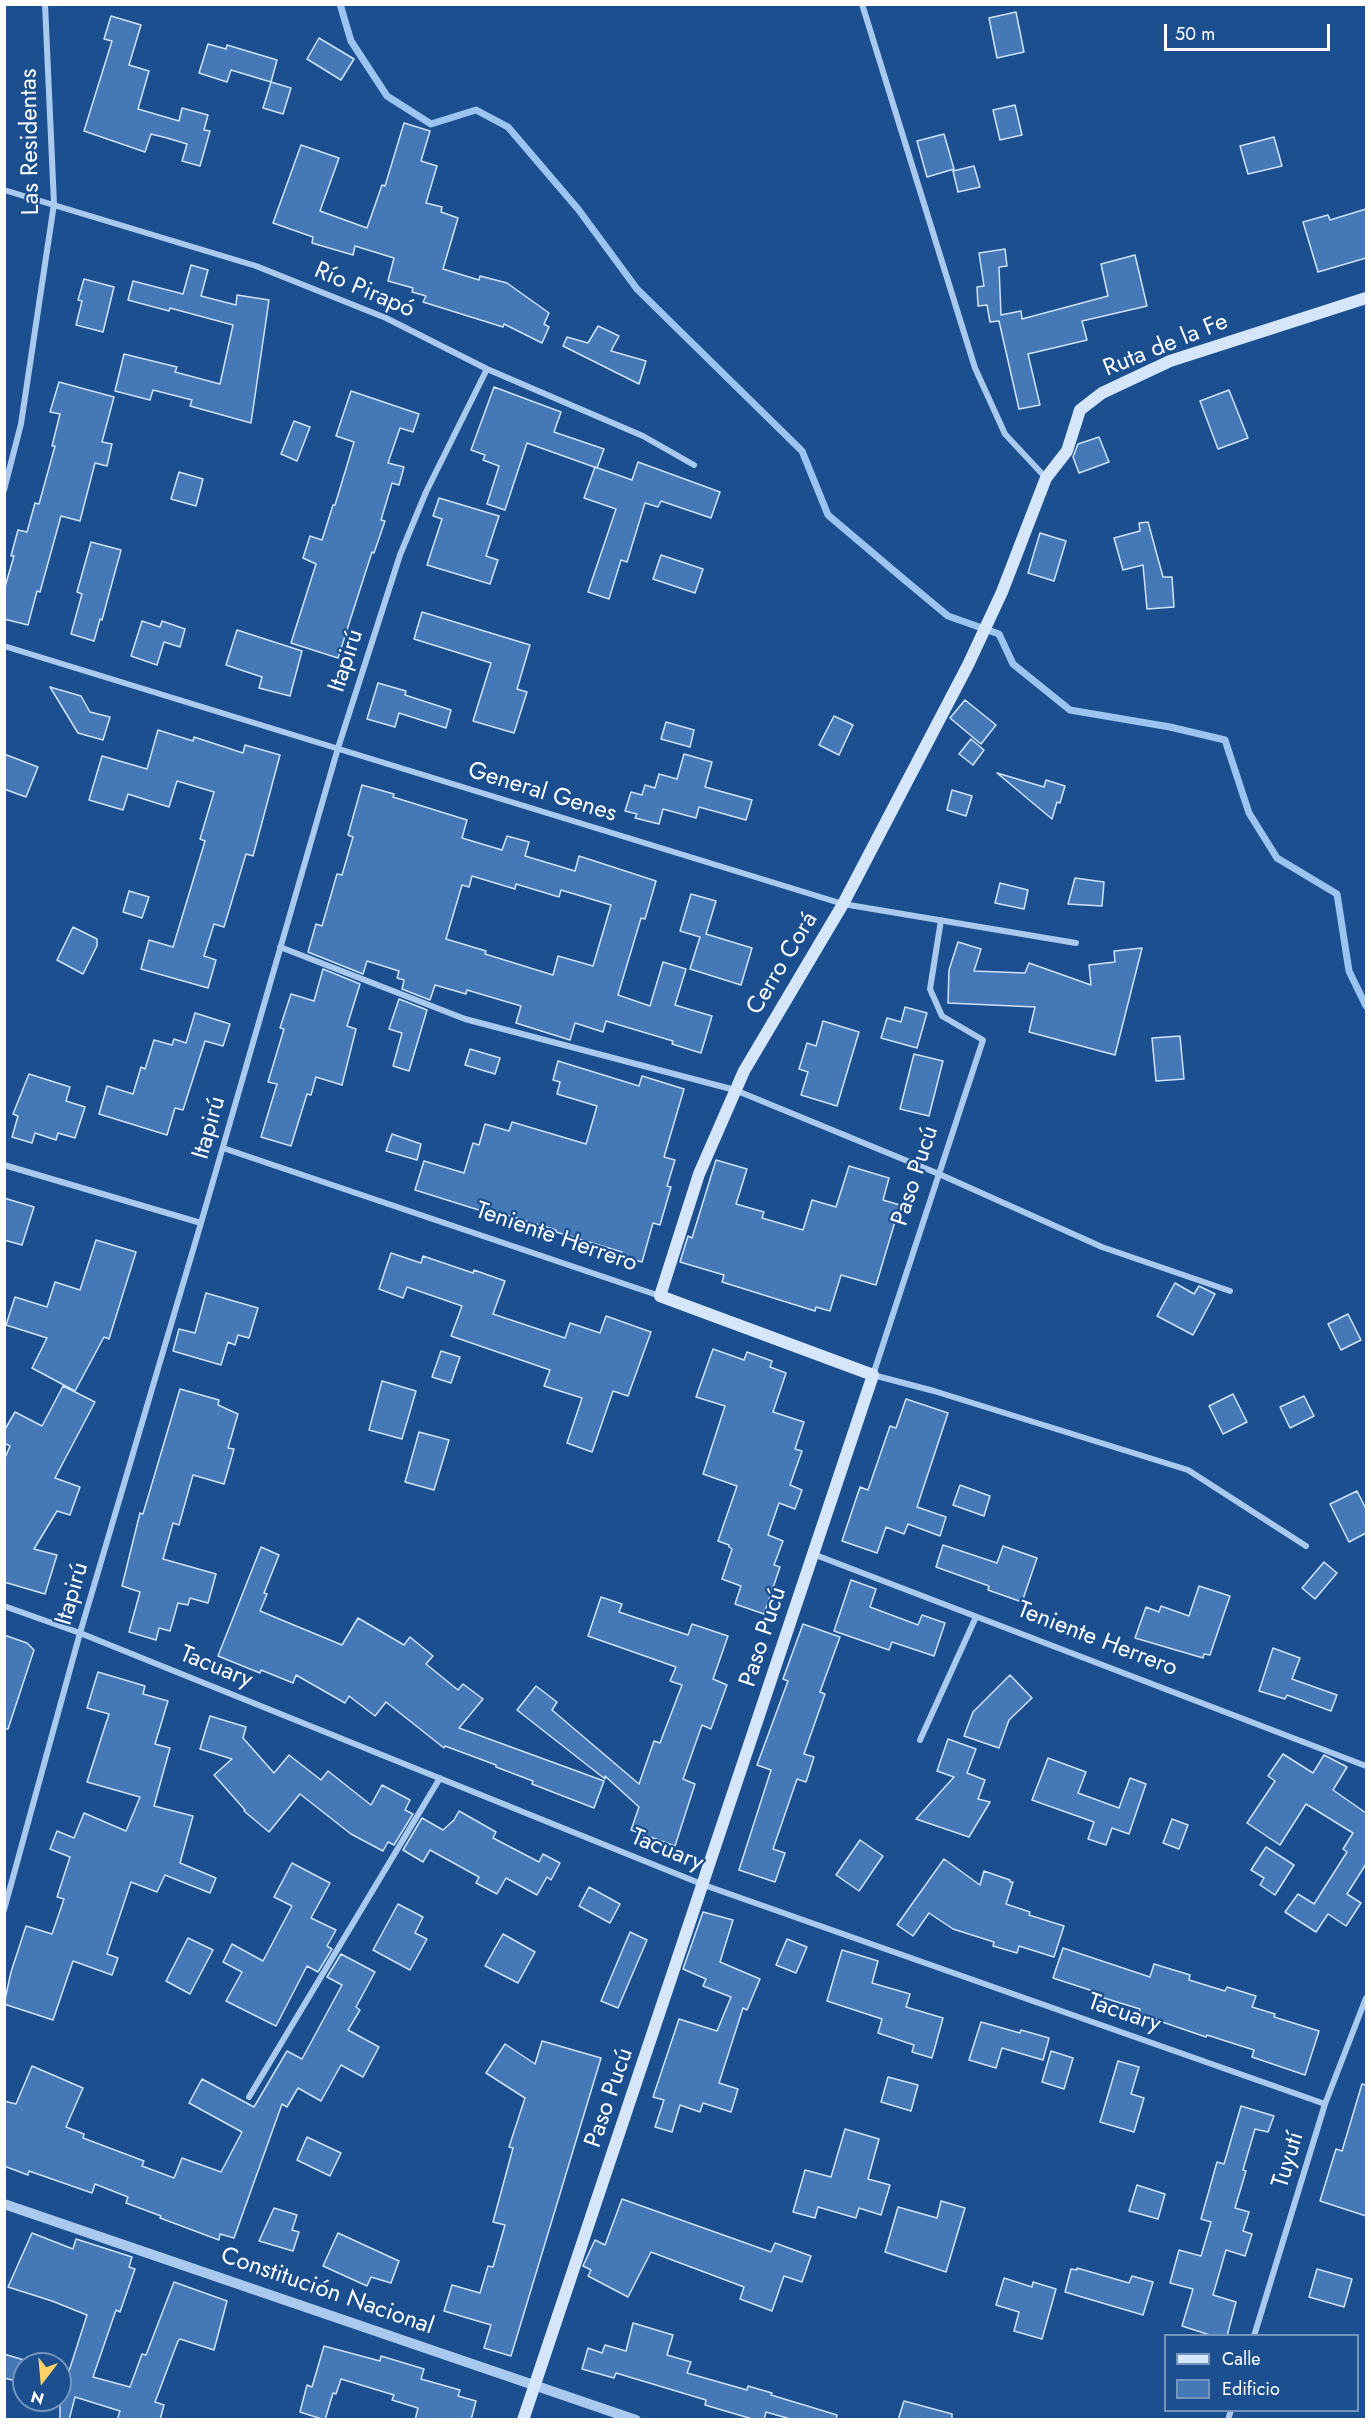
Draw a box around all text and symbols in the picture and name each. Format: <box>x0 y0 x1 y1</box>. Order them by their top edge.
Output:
scale bar <box>1167 12 1334 50</box>
text: 50 m <box>1175 21 1215 47</box>
street label: Las Residentas <box>15 68 47 216</box>
street label: Río Pirapó <box>310 257 418 325</box>
street label: Ruta de la Fe <box>1100 308 1232 384</box>
street label: Itapirú <box>323 626 371 696</box>
street label: General Genes <box>464 757 620 829</box>
street label: Cerro Corá <box>741 907 825 1021</box>
street label: Itapirú <box>187 1093 233 1163</box>
street label: Paso Pucú <box>886 1122 946 1230</box>
street label: Teniente Herrero <box>471 1197 641 1279</box>
street label: Itapirú <box>50 1559 96 1629</box>
street label: Paso Pucú <box>734 1583 794 1691</box>
street label: Teniente Herrero <box>1013 1596 1181 1684</box>
street label: Tacuary <box>176 1641 256 1695</box>
street label: Tacuary <box>627 1824 707 1878</box>
street label: Tacuary <box>1084 1988 1164 2040</box>
street label: Paso Pucú <box>580 2044 640 2152</box>
street label: Tuyutí <box>1267 2129 1311 2191</box>
street label: Constitución Nacional <box>217 2242 437 2342</box>
legend <box>1164 2334 1359 2412</box>
text: Calle <box>1222 2346 1261 2372</box>
north arrow <box>12 2352 72 2412</box>
text: Edificio <box>1222 2376 1280 2402</box>
text: N <box>28 2385 47 2411</box>

